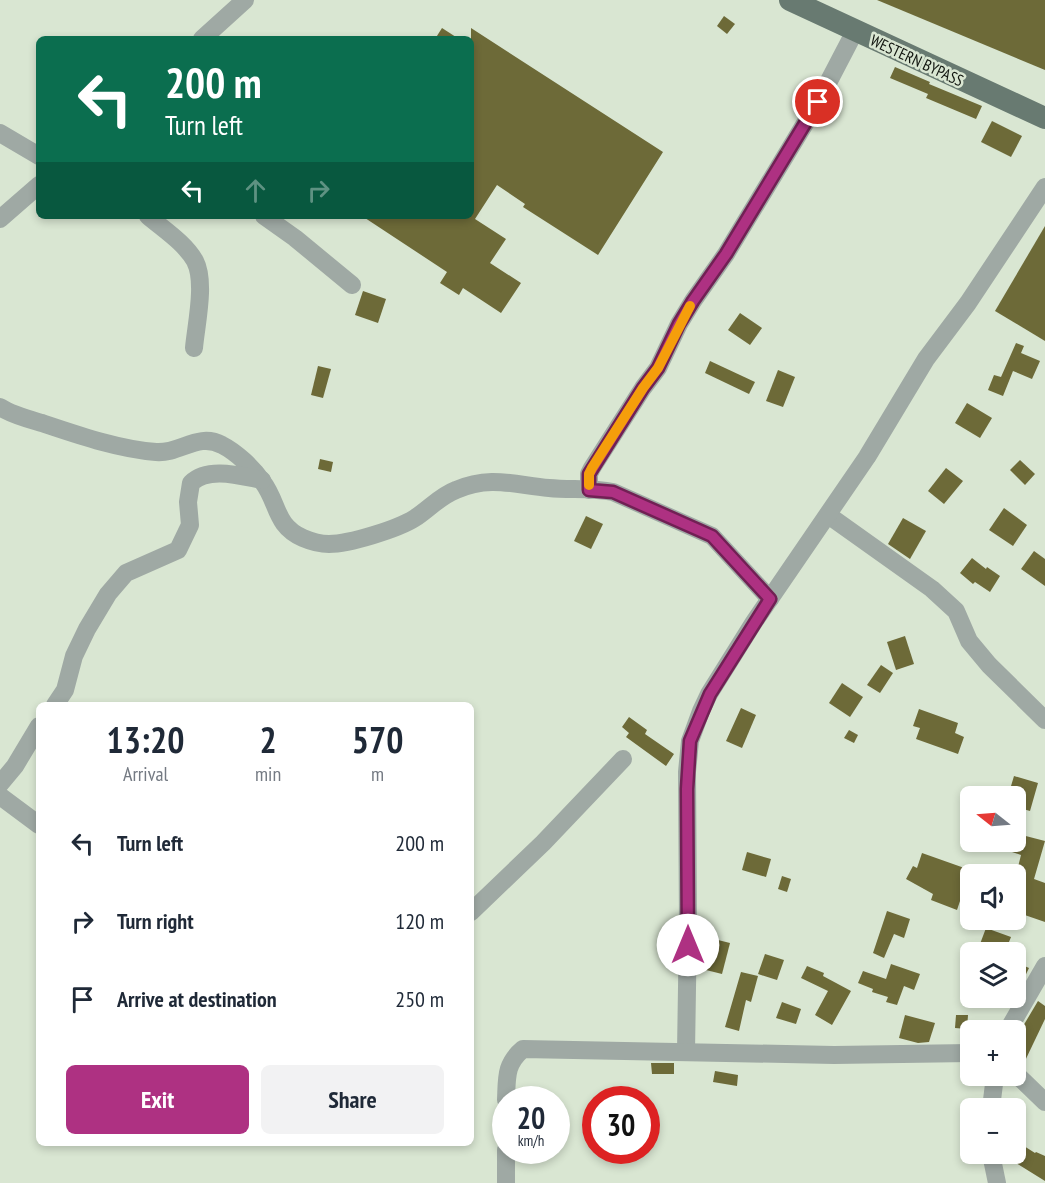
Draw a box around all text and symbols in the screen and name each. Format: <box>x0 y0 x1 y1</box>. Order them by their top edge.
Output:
street label: WESTERN BYPASS <box>867 30 967 90</box>
text: 200 m <box>165 55 262 110</box>
icon: left <box>66 60 144 138</box>
pin <box>792 76 843 127</box>
icon: arrive <box>801 85 834 118</box>
text: Turn left <box>165 108 243 142</box>
icon: left <box>176 174 209 207</box>
icon: ahead <box>239 174 272 207</box>
icon: right <box>302 174 335 207</box>
text: 13:20 <box>107 716 184 763</box>
text: 2 <box>259 716 277 763</box>
text: 570 <box>352 716 403 763</box>
text: Arrival <box>123 761 168 787</box>
text: min <box>255 761 281 787</box>
text: m <box>371 761 384 787</box>
north arrow <box>960 786 1026 852</box>
map controls <box>960 786 1026 1164</box>
icon: left <box>66 827 99 860</box>
text: Turn left <box>117 829 183 857</box>
text: 200 m <box>395 829 444 857</box>
button: sound <box>960 864 1026 930</box>
icon: right <box>66 905 99 938</box>
text: Turn right <box>117 907 194 935</box>
text: 120 m <box>395 907 444 935</box>
position arrow <box>656 913 720 977</box>
button: layers <box>960 942 1026 1008</box>
icon: arrive <box>66 983 99 1016</box>
text: Arrive at destination <box>117 985 277 1013</box>
text: 250 m <box>395 985 444 1013</box>
button: + <box>960 1020 1026 1086</box>
button: Exit <box>66 1065 249 1134</box>
button: Share <box>261 1065 444 1134</box>
speed limit sign: 30 <box>582 1086 660 1164</box>
text: 20 <box>517 1098 545 1137</box>
button: − <box>960 1098 1026 1164</box>
text: km/h <box>518 1131 544 1150</box>

